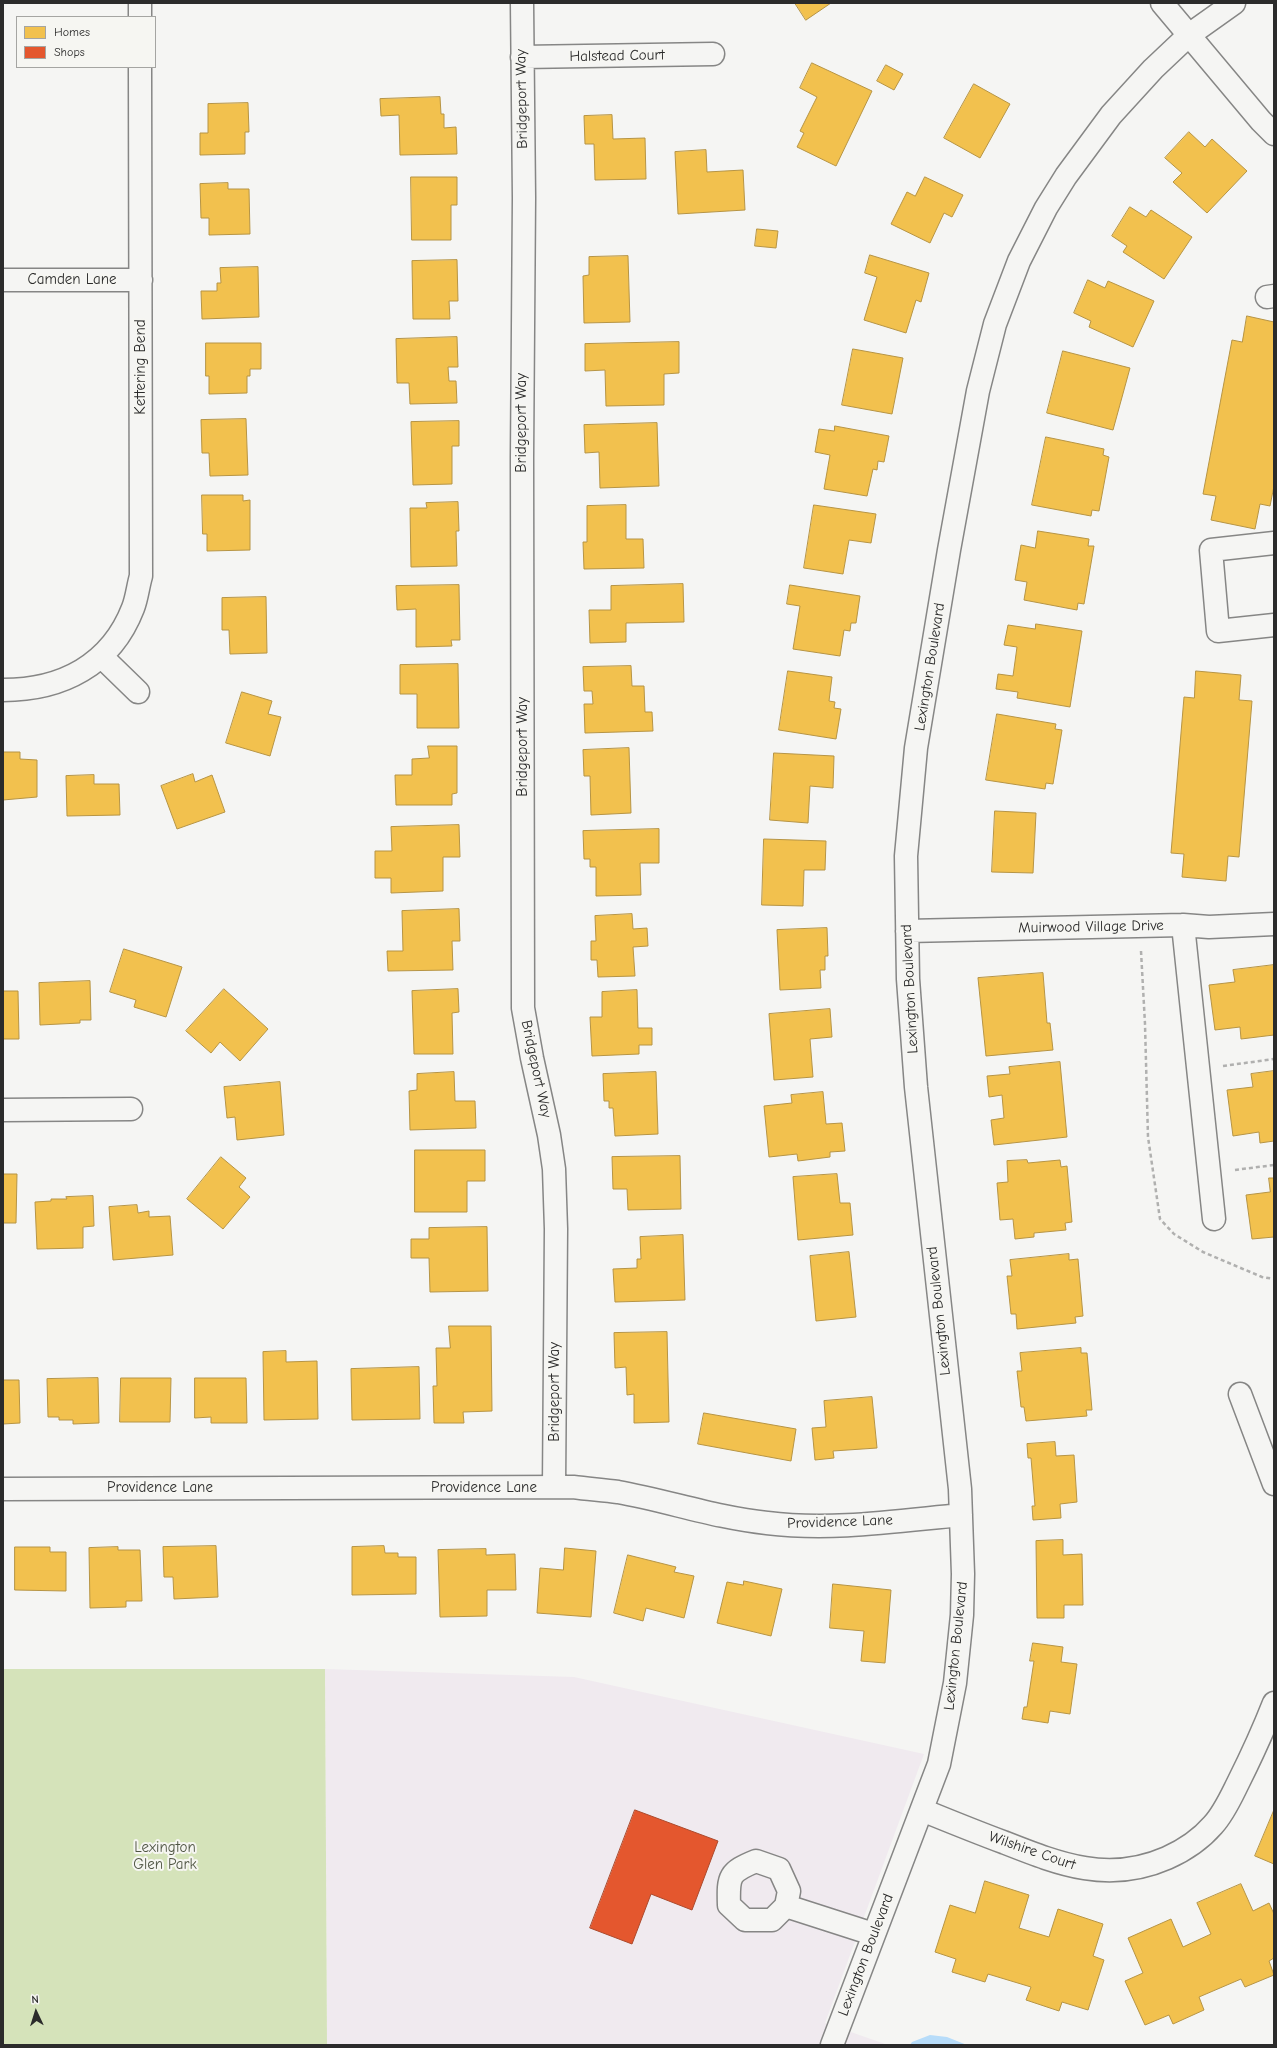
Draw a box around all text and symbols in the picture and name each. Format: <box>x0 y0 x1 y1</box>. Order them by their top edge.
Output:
legend <box>16 16 156 68</box>
text: Homes <box>54 25 90 39</box>
text: Shops <box>54 45 85 59</box>
street label: Halstead Court <box>569 46 665 66</box>
street label: Bridgeport Way <box>512 49 532 149</box>
street label: Camden Lane <box>28 271 116 289</box>
street label: Kettering Bend <box>132 319 150 415</box>
street label: Bridgeport Way <box>513 373 531 473</box>
street label: Lexington Boulevard <box>911 602 949 732</box>
street label: Bridgeport Way <box>514 697 532 797</box>
street label: Muirwood Village Drive <box>1018 917 1164 937</box>
street label: Lexington Boulevard <box>898 924 922 1054</box>
street label: Bridgeport Way <box>517 1018 555 1120</box>
street label: Lexington Boulevard <box>923 1246 955 1376</box>
street label: Bridgeport Way <box>546 1342 564 1442</box>
street label: Providence Lane <box>107 1479 213 1497</box>
street label: Providence Lane <box>431 1479 537 1497</box>
street label: Providence Lane <box>787 1511 893 1533</box>
street label: Lexington Boulevard <box>940 1581 972 1711</box>
street label: Wilshire Court <box>986 1828 1078 1874</box>
park label: Lexington Glen Park <box>133 1839 197 1874</box>
street label: Lexington Boulevard <box>834 1891 898 2019</box>
north arrow <box>16 1992 56 2032</box>
text: N <box>31 1993 39 2006</box>

